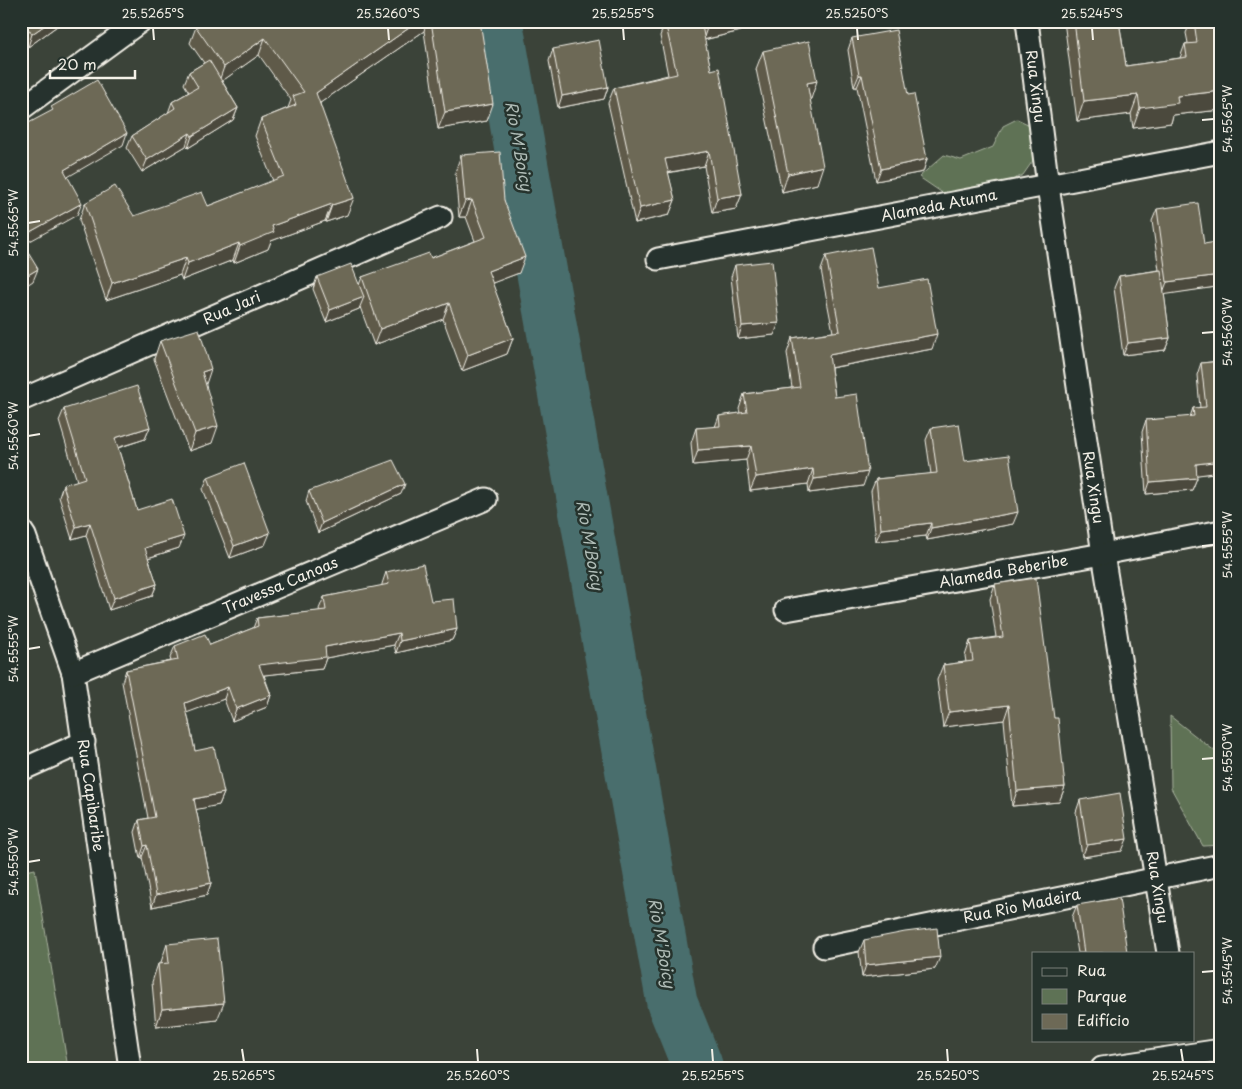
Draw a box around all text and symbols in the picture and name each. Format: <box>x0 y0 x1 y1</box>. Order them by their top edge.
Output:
text: 25.5265°S <box>122 4 184 22</box>
text: 25.5260°S <box>356 4 420 22</box>
text: 25.5255°S <box>592 4 654 22</box>
text: 25.5250°S <box>825 4 889 22</box>
text: 25.5245°S <box>1061 4 1123 22</box>
scale bar <box>50 48 135 80</box>
street label: Rua Xingu <box>1021 49 1053 124</box>
text: 20 m <box>58 52 97 75</box>
text: 54.5565°W <box>1218 84 1236 153</box>
water label: Rio M'Boicy <box>500 99 540 195</box>
street label: Alameda Atuma <box>879 182 999 226</box>
text: 54.5565°W <box>4 188 22 257</box>
street label: Rua Jari <box>199 284 264 329</box>
text: 54.5560°W <box>1218 297 1236 367</box>
text: 54.5560°W <box>4 401 22 471</box>
street label: Rua Xingu <box>1078 449 1111 525</box>
water label: Rio M'Boicy <box>571 498 611 594</box>
text: 54.5555°W <box>1218 511 1236 579</box>
street label: Alameda Beberibe <box>937 547 1070 593</box>
street label: Travessa Canoas <box>218 550 341 619</box>
text: 54.5555°W <box>4 615 22 683</box>
text: 54.5550°W <box>1218 723 1236 792</box>
street label: Rua Capibaribe <box>73 737 112 853</box>
text: 54.5550°W <box>4 827 22 896</box>
street label: Rua Xingu <box>1142 849 1176 925</box>
street label: Rua Rio Madeira <box>961 881 1083 928</box>
water label: Rio M'Boicy <box>643 896 683 992</box>
text: 54.5545°W <box>1218 936 1236 1005</box>
legend <box>1032 952 1194 1042</box>
text: Rua <box>1077 958 1106 981</box>
text: Parque <box>1077 984 1127 1007</box>
text: Edifício <box>1077 1008 1130 1031</box>
text: 25.5265°S <box>213 1066 275 1084</box>
text: 25.5260°S <box>446 1066 510 1084</box>
text: 25.5255°S <box>682 1066 744 1084</box>
text: 25.5250°S <box>916 1066 980 1084</box>
text: 25.5245°S <box>1152 1066 1214 1084</box>

